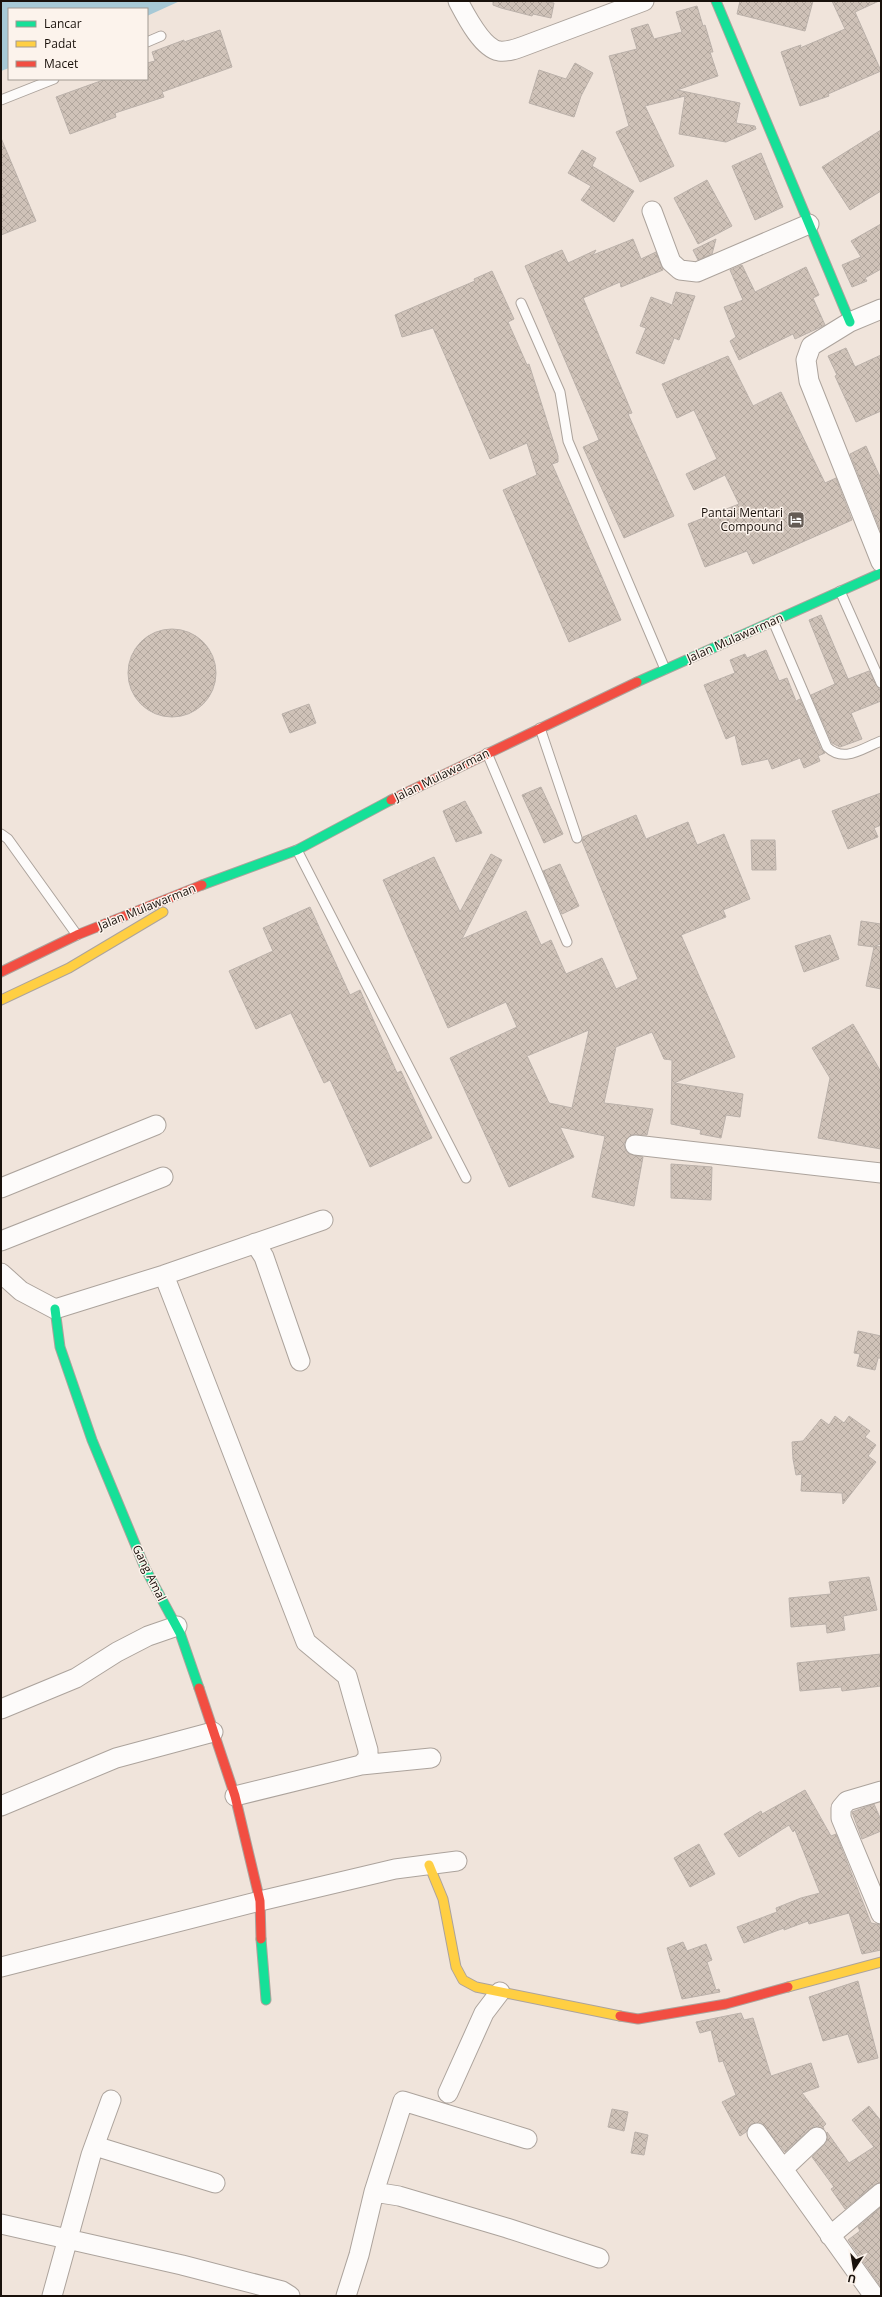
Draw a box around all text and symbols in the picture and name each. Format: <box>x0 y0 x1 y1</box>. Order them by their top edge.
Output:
legend <box>8 8 148 80</box>
text: Lancar <box>44 15 82 32</box>
text: Padat <box>44 35 76 52</box>
text: Macet <box>44 55 78 72</box>
place label: Pantai Mentari Compound <box>701 504 783 535</box>
hotel icon: Pantai Mentari Compound <box>786 510 806 530</box>
street label: Jalan Mulawarman <box>683 609 786 667</box>
street label: Jalan Mulawarman <box>390 744 492 805</box>
street label: Jalan Mulawarman <box>95 879 198 934</box>
street label: Gang Amal <box>128 1542 170 1604</box>
north arrow <box>834 2249 874 2289</box>
text: U <box>846 2271 857 2287</box>

